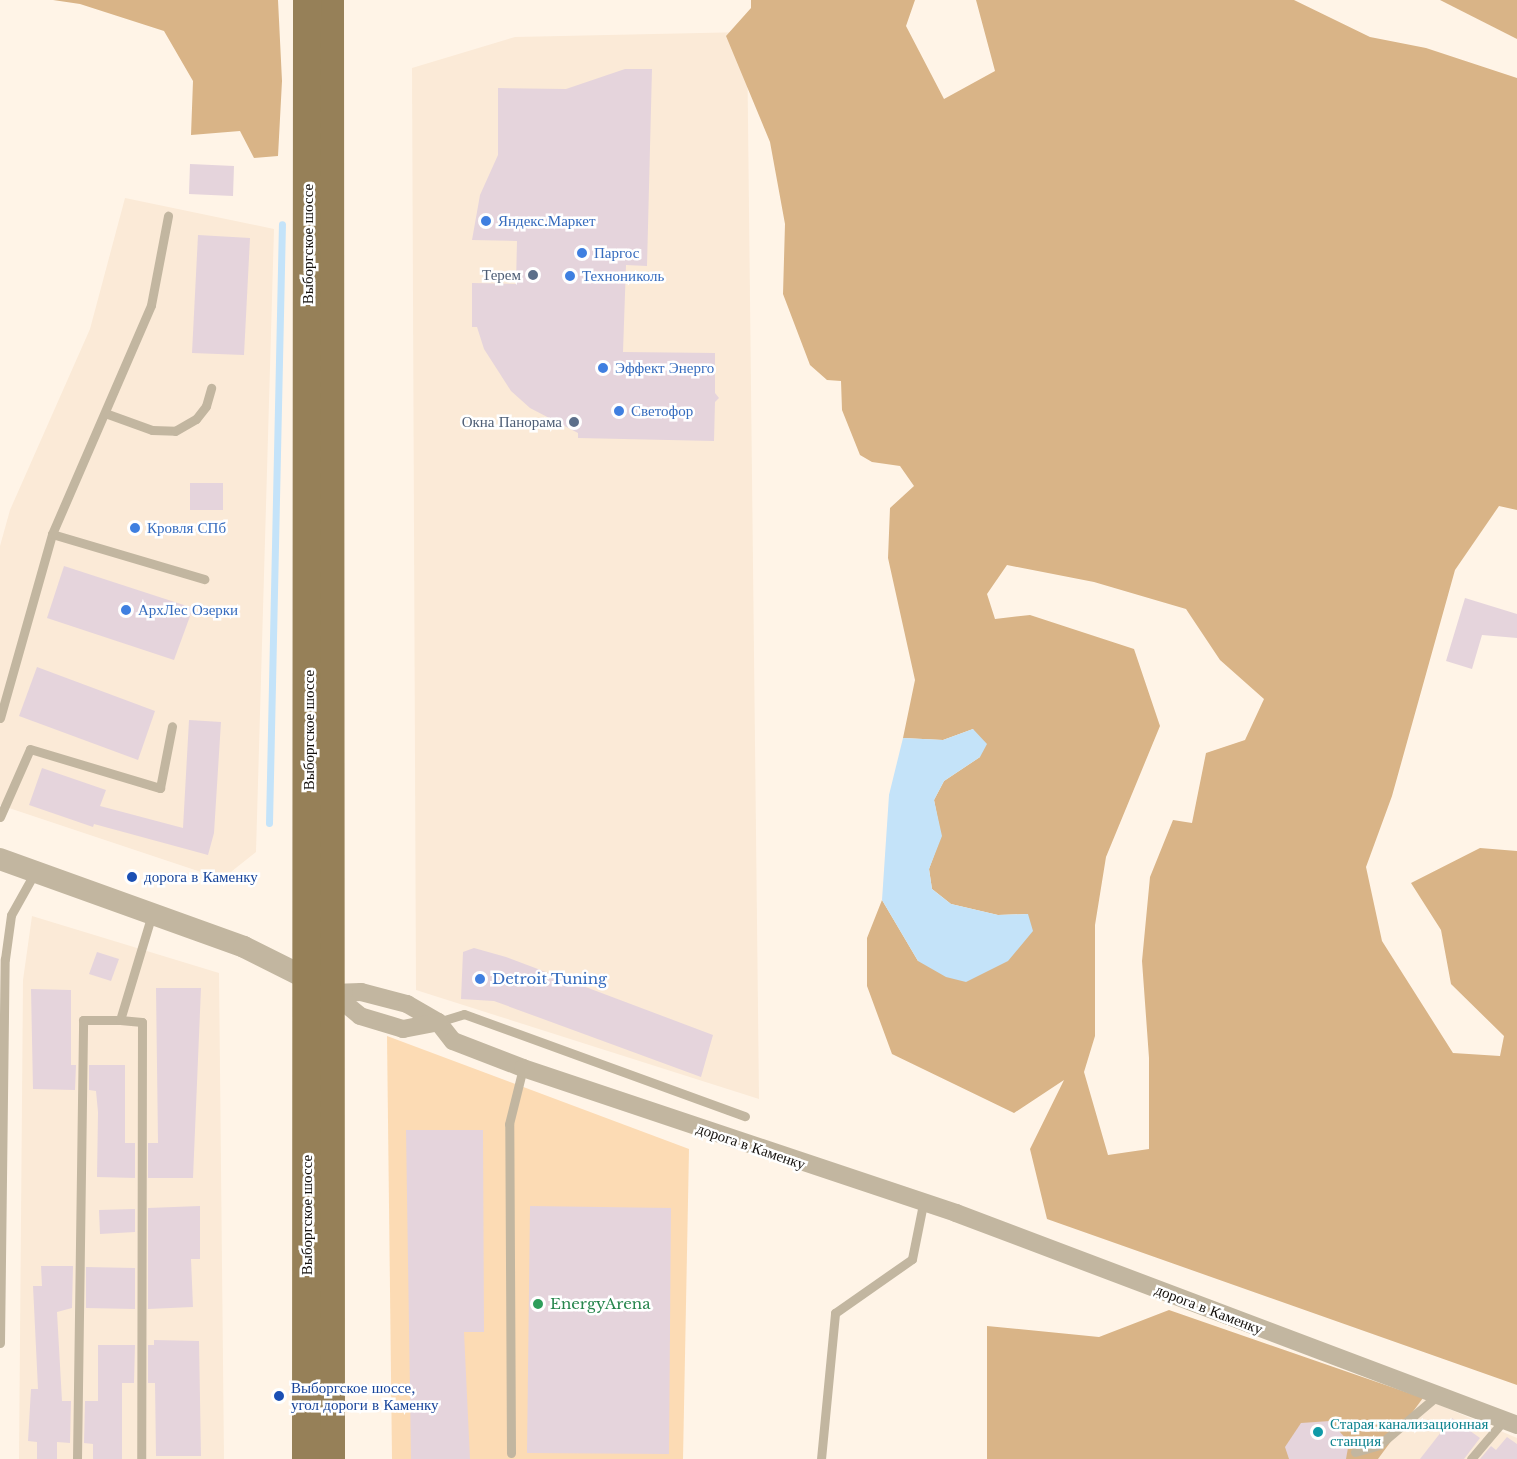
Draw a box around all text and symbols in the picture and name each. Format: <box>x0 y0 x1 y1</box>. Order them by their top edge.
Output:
street label: Выборгское шоссе <box>299 184 317 304</box>
place label: Яндекс.Маркет <box>498 212 595 230</box>
marker: Яндекс.Маркет <box>479 214 493 228</box>
place label: Паргос <box>594 244 639 262</box>
marker: Паргос <box>575 246 589 260</box>
place label: Терем <box>482 266 521 284</box>
place label: Технониколь <box>582 267 664 285</box>
marker: Терем <box>526 268 540 282</box>
marker: Технониколь <box>563 269 577 283</box>
place label: Эффект Энерго <box>615 359 714 377</box>
marker: Эффект Энерго <box>596 361 610 375</box>
place label: Светофор <box>631 402 693 420</box>
marker: Светофор <box>612 404 626 418</box>
place label: Окна Панорама <box>462 413 562 431</box>
marker: Окна Панорама <box>567 415 581 429</box>
place label: Кровля СПб <box>147 519 226 537</box>
marker: Кровля СПб <box>128 521 142 535</box>
place label: АрхЛес Озерки <box>138 601 238 619</box>
marker: АрхЛес Озерки <box>119 603 133 617</box>
street label: Выборгское шоссе <box>300 670 318 790</box>
place label: дорога в Каменку <box>144 868 258 886</box>
marker: дорога в Каменку <box>125 870 139 884</box>
place label: Detroit Tuning <box>492 970 607 988</box>
marker: Detroit Tuning <box>473 972 487 986</box>
street label: дорога в Каменку <box>694 1119 808 1173</box>
street label: Выборгское шоссе <box>298 1155 316 1275</box>
street label: дорога в Каменку <box>1153 1280 1265 1338</box>
place label: EnergyArena <box>550 1295 650 1313</box>
marker: EnergyArena <box>531 1297 545 1311</box>
place label: Выборгское шоссе, угол дороги в Каменку <box>291 1378 439 1413</box>
marker: Выборгское шоссе, угол дороги в Каменку <box>272 1389 286 1403</box>
place label: Старая канализационная станция <box>1330 1414 1488 1449</box>
marker: Старая канализационная станция <box>1311 1425 1325 1439</box>

